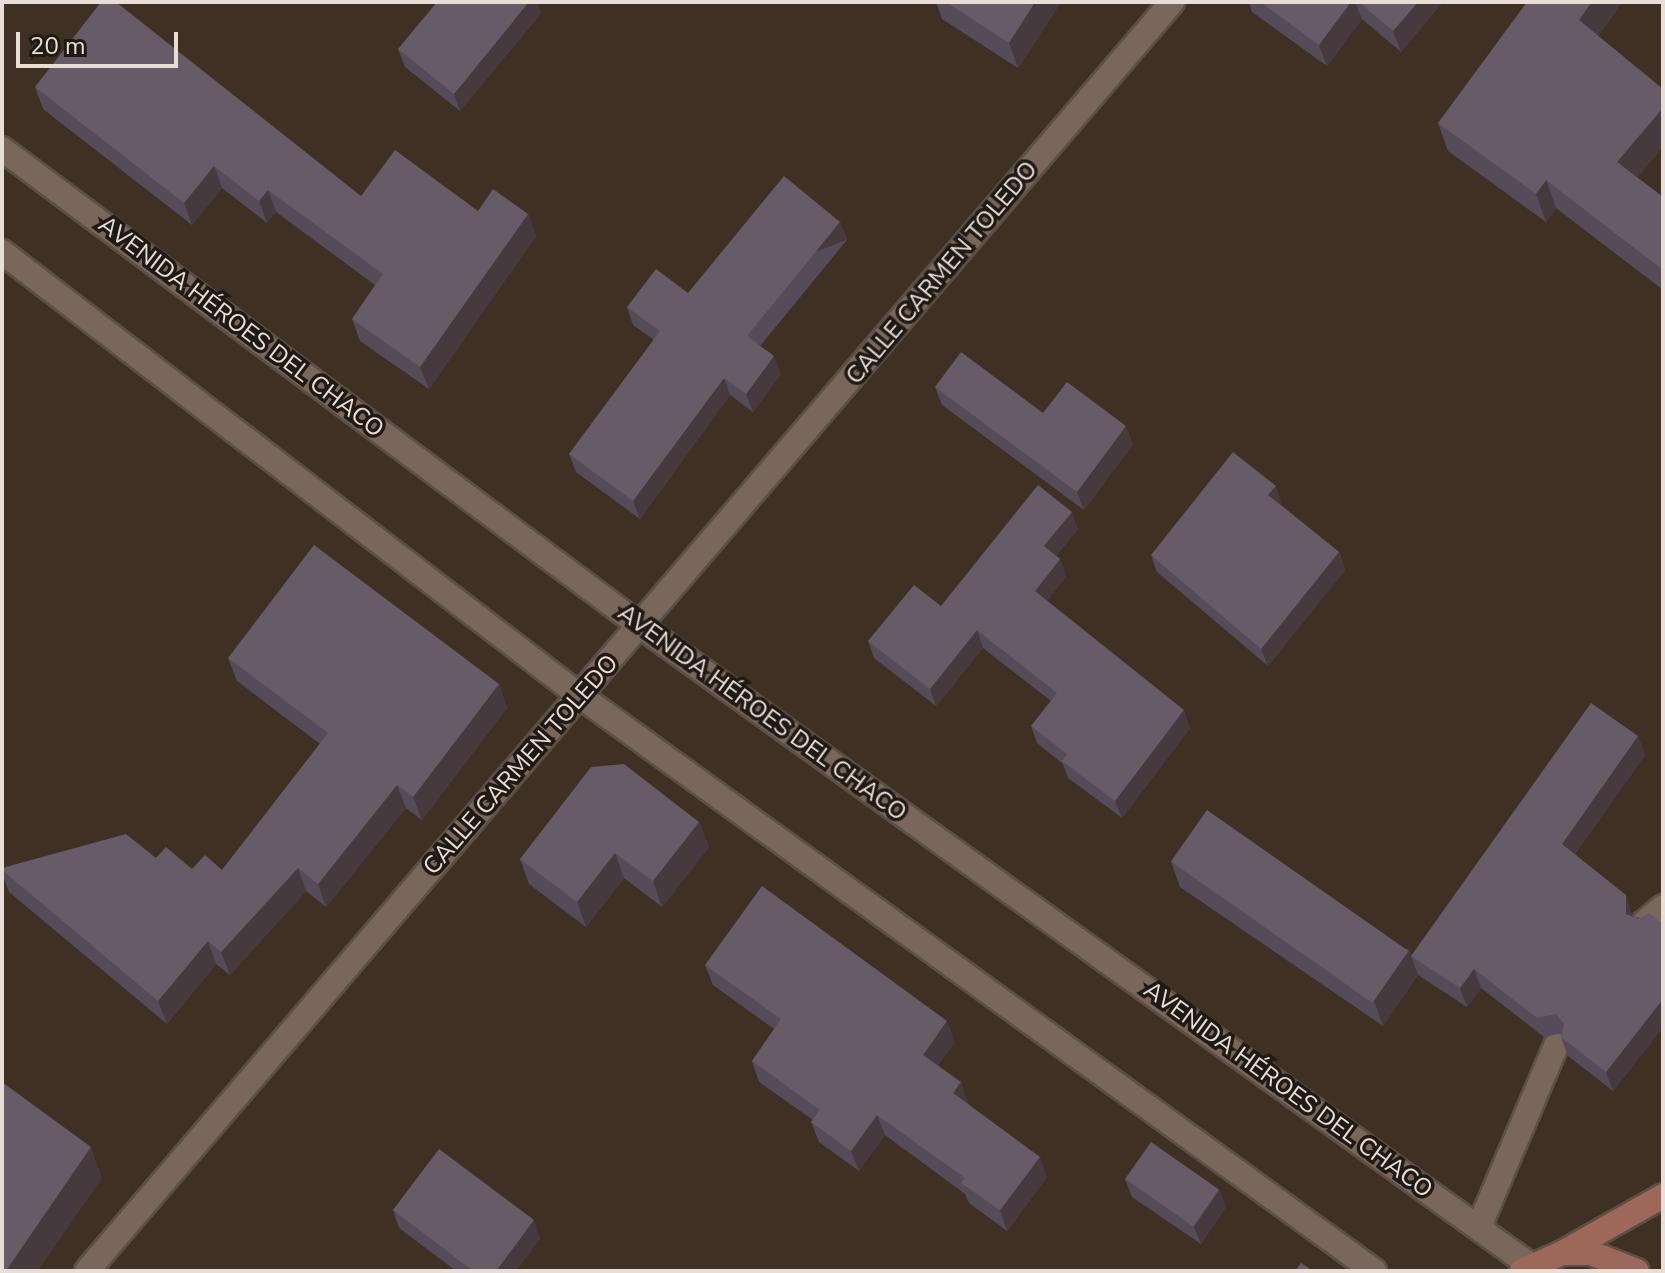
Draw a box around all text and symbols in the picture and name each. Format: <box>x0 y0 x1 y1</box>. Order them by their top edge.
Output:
scale bar <box>20 16 182 66</box>
text: 20 m <box>30 30 86 62</box>
street label: CALLE CARMEN TOLEDO <box>840 156 1044 390</box>
street label: AVENIDA HÉROES DEL CHACO <box>93 210 389 444</box>
street label: AVENIDA HÉROES DEL CHACO <box>612 599 912 827</box>
street label: CALLE CARMEN TOLEDO <box>418 649 624 881</box>
street label: AVENIDA HÉROES DEL CHACO <box>1138 976 1438 1204</box>

